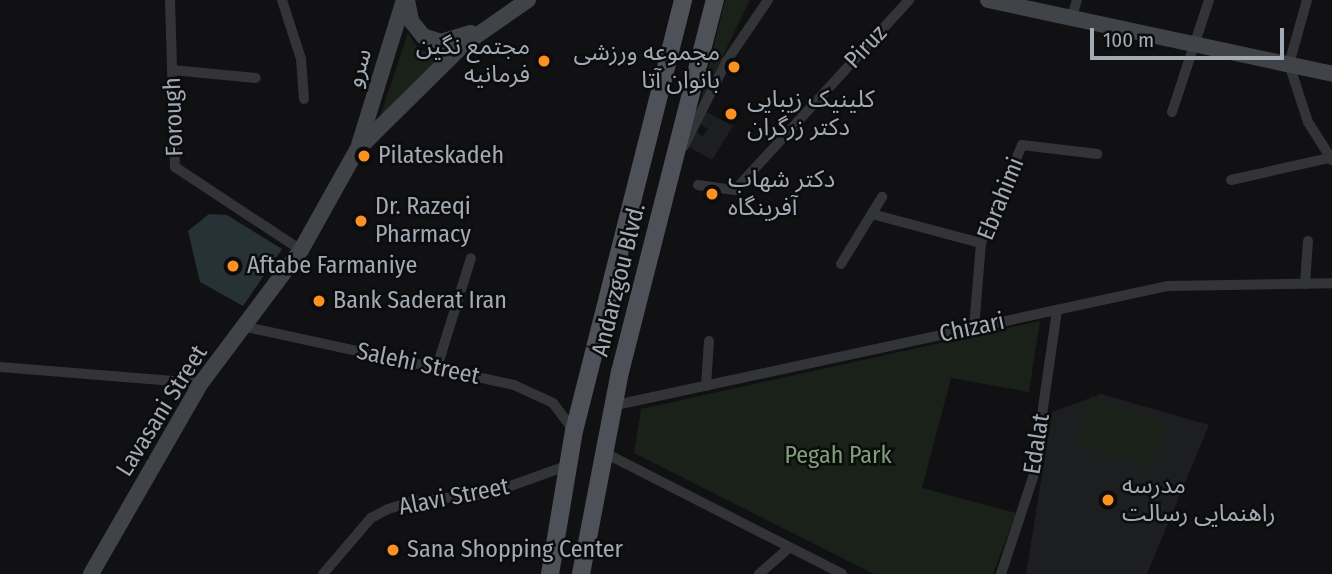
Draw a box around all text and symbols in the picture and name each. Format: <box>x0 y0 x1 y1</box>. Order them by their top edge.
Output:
scale bar <box>1094 14 1288 58</box>
street label: Piruz <box>839 19 893 75</box>
text: 100 m <box>1103 27 1154 53</box>
place label: مجتمع نگین فرمانیه <box>416 33 530 89</box>
place label: مجموعه ورزشی بانوان آتا <box>573 39 720 95</box>
street label: سرو <box>340 45 378 91</box>
marker: مجتمع نگین فرمانیه <box>536 53 552 69</box>
marker: مجموعه ورزشی بانوان آتا <box>726 59 742 75</box>
street label: Forough <box>158 77 190 157</box>
place label: کلینیک زیبایی دکتر زرگران <box>747 86 875 142</box>
marker: کلینیک زیبایی دکتر زرگران <box>721 104 741 124</box>
place label: Pilateskadeh <box>378 142 504 170</box>
marker: Pilateskadeh <box>356 148 372 164</box>
street label: Ebrahimi <box>971 153 1031 245</box>
place label: دکتر شهاب آفرینگاه <box>728 166 835 222</box>
marker: دکتر شهاب آفرینگاه <box>702 184 722 204</box>
place label: Dr. Razeqi Pharmacy <box>375 193 471 249</box>
street label: Andarzgou Blvd. <box>586 200 652 360</box>
marker: Dr. Razeqi Pharmacy <box>353 213 369 229</box>
place label: Aftabe Farmaniye <box>247 252 417 280</box>
marker: Aftabe Farmaniye <box>225 258 241 274</box>
place label: Bank Saderat Iran <box>333 287 507 315</box>
marker: Bank Saderat Iran <box>311 293 327 309</box>
street label: Chizari <box>937 307 1007 349</box>
street label: Salehi Street <box>354 337 482 391</box>
street label: Lavasani Street <box>110 340 214 482</box>
street label: Edalat <box>1018 412 1056 476</box>
park label: Pegah Park <box>784 442 892 470</box>
street label: Alavi Street <box>396 472 512 522</box>
place label: مدرسه راهنمایی رسالت <box>1122 472 1276 528</box>
marker: مدرسه راهنمایی رسالت <box>1100 492 1116 508</box>
place label: Sana Shopping Center <box>407 536 623 564</box>
marker: Sana Shopping Center <box>385 542 401 558</box>

